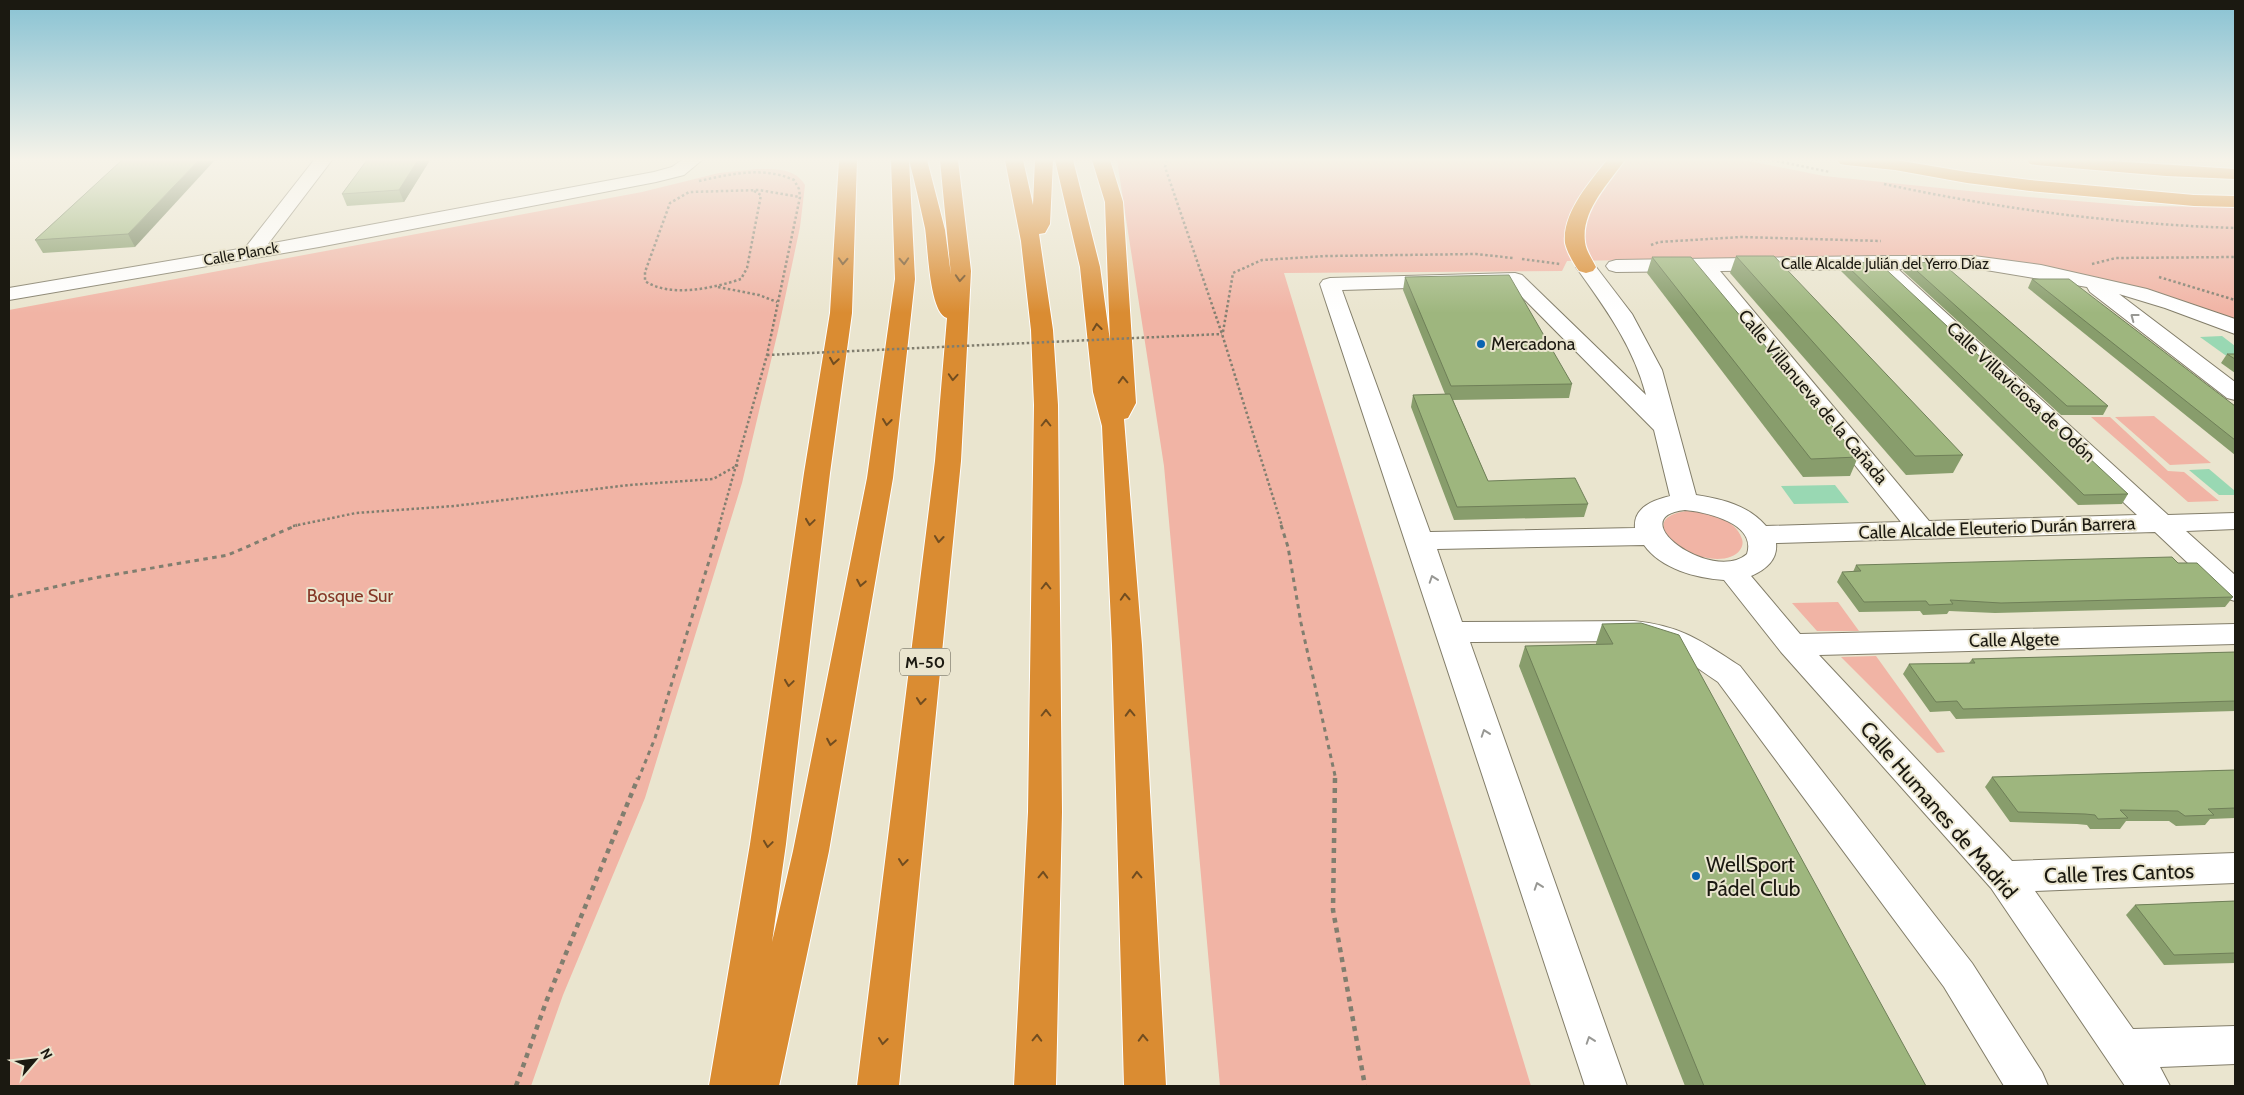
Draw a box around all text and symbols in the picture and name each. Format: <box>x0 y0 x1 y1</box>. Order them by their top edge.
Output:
street label: Calle Planck <box>202 239 280 269</box>
street label: Calle Alcalde Julián del Yerro Díaz <box>1781 255 1989 273</box>
one-way arrow <box>838 257 849 265</box>
one-way arrow <box>899 257 910 265</box>
one-way arrow <box>955 274 966 282</box>
street label: Calle Villanueva de la Cañada <box>1733 305 1893 489</box>
one-way arrow <box>2130 314 2140 323</box>
street label: Calle Villaviciosa de Odón <box>1942 317 2100 467</box>
one-way arrow <box>1092 322 1103 330</box>
place label: Mercadona <box>1491 333 1576 355</box>
marker: Mercadona <box>1475 338 1487 350</box>
one-way arrow <box>829 356 839 365</box>
one-way arrow <box>947 373 958 381</box>
one-way arrow <box>1118 375 1128 383</box>
one-way arrow <box>882 419 893 427</box>
one-way arrow <box>1041 419 1051 427</box>
street label: Calle Alcalde Eleuterio Durán Barrera <box>1858 512 2136 544</box>
one-way arrow <box>806 517 816 526</box>
one-way arrow <box>934 535 945 543</box>
one-way arrow <box>1429 575 1439 583</box>
one-way arrow <box>856 578 867 587</box>
one-way arrow <box>1041 582 1051 590</box>
park label: Bosque Sur <box>307 585 393 607</box>
one-way arrow <box>1119 592 1130 600</box>
street label: Calle Algete <box>1969 628 2059 652</box>
road number: M-50 <box>900 649 950 676</box>
one-way arrow <box>784 679 795 687</box>
one-way arrow <box>916 697 927 705</box>
one-way arrow <box>1041 708 1051 716</box>
one-way arrow <box>1125 709 1135 716</box>
street label: Calle Humanes de Madrid <box>1855 716 2023 904</box>
one-way arrow <box>1481 729 1491 737</box>
one-way arrow <box>827 738 837 747</box>
one-way arrow <box>763 839 773 848</box>
place label: WellSport Pádel Club <box>1706 852 1800 901</box>
one-way arrow <box>898 858 909 866</box>
street label: Calle Tres Cantos <box>2044 858 2195 888</box>
marker: WellSport Pádel Club <box>1690 870 1702 882</box>
one-way arrow <box>1038 871 1048 878</box>
one-way arrow <box>1131 871 1142 879</box>
one-way arrow <box>1534 883 1544 891</box>
one-way arrow <box>1032 1033 1042 1041</box>
one-way arrow <box>1138 1033 1148 1041</box>
north arrow <box>10 1035 60 1085</box>
one-way arrow <box>1586 1036 1596 1045</box>
one-way arrow <box>878 1037 889 1045</box>
text: N <box>36 1045 57 1062</box>

